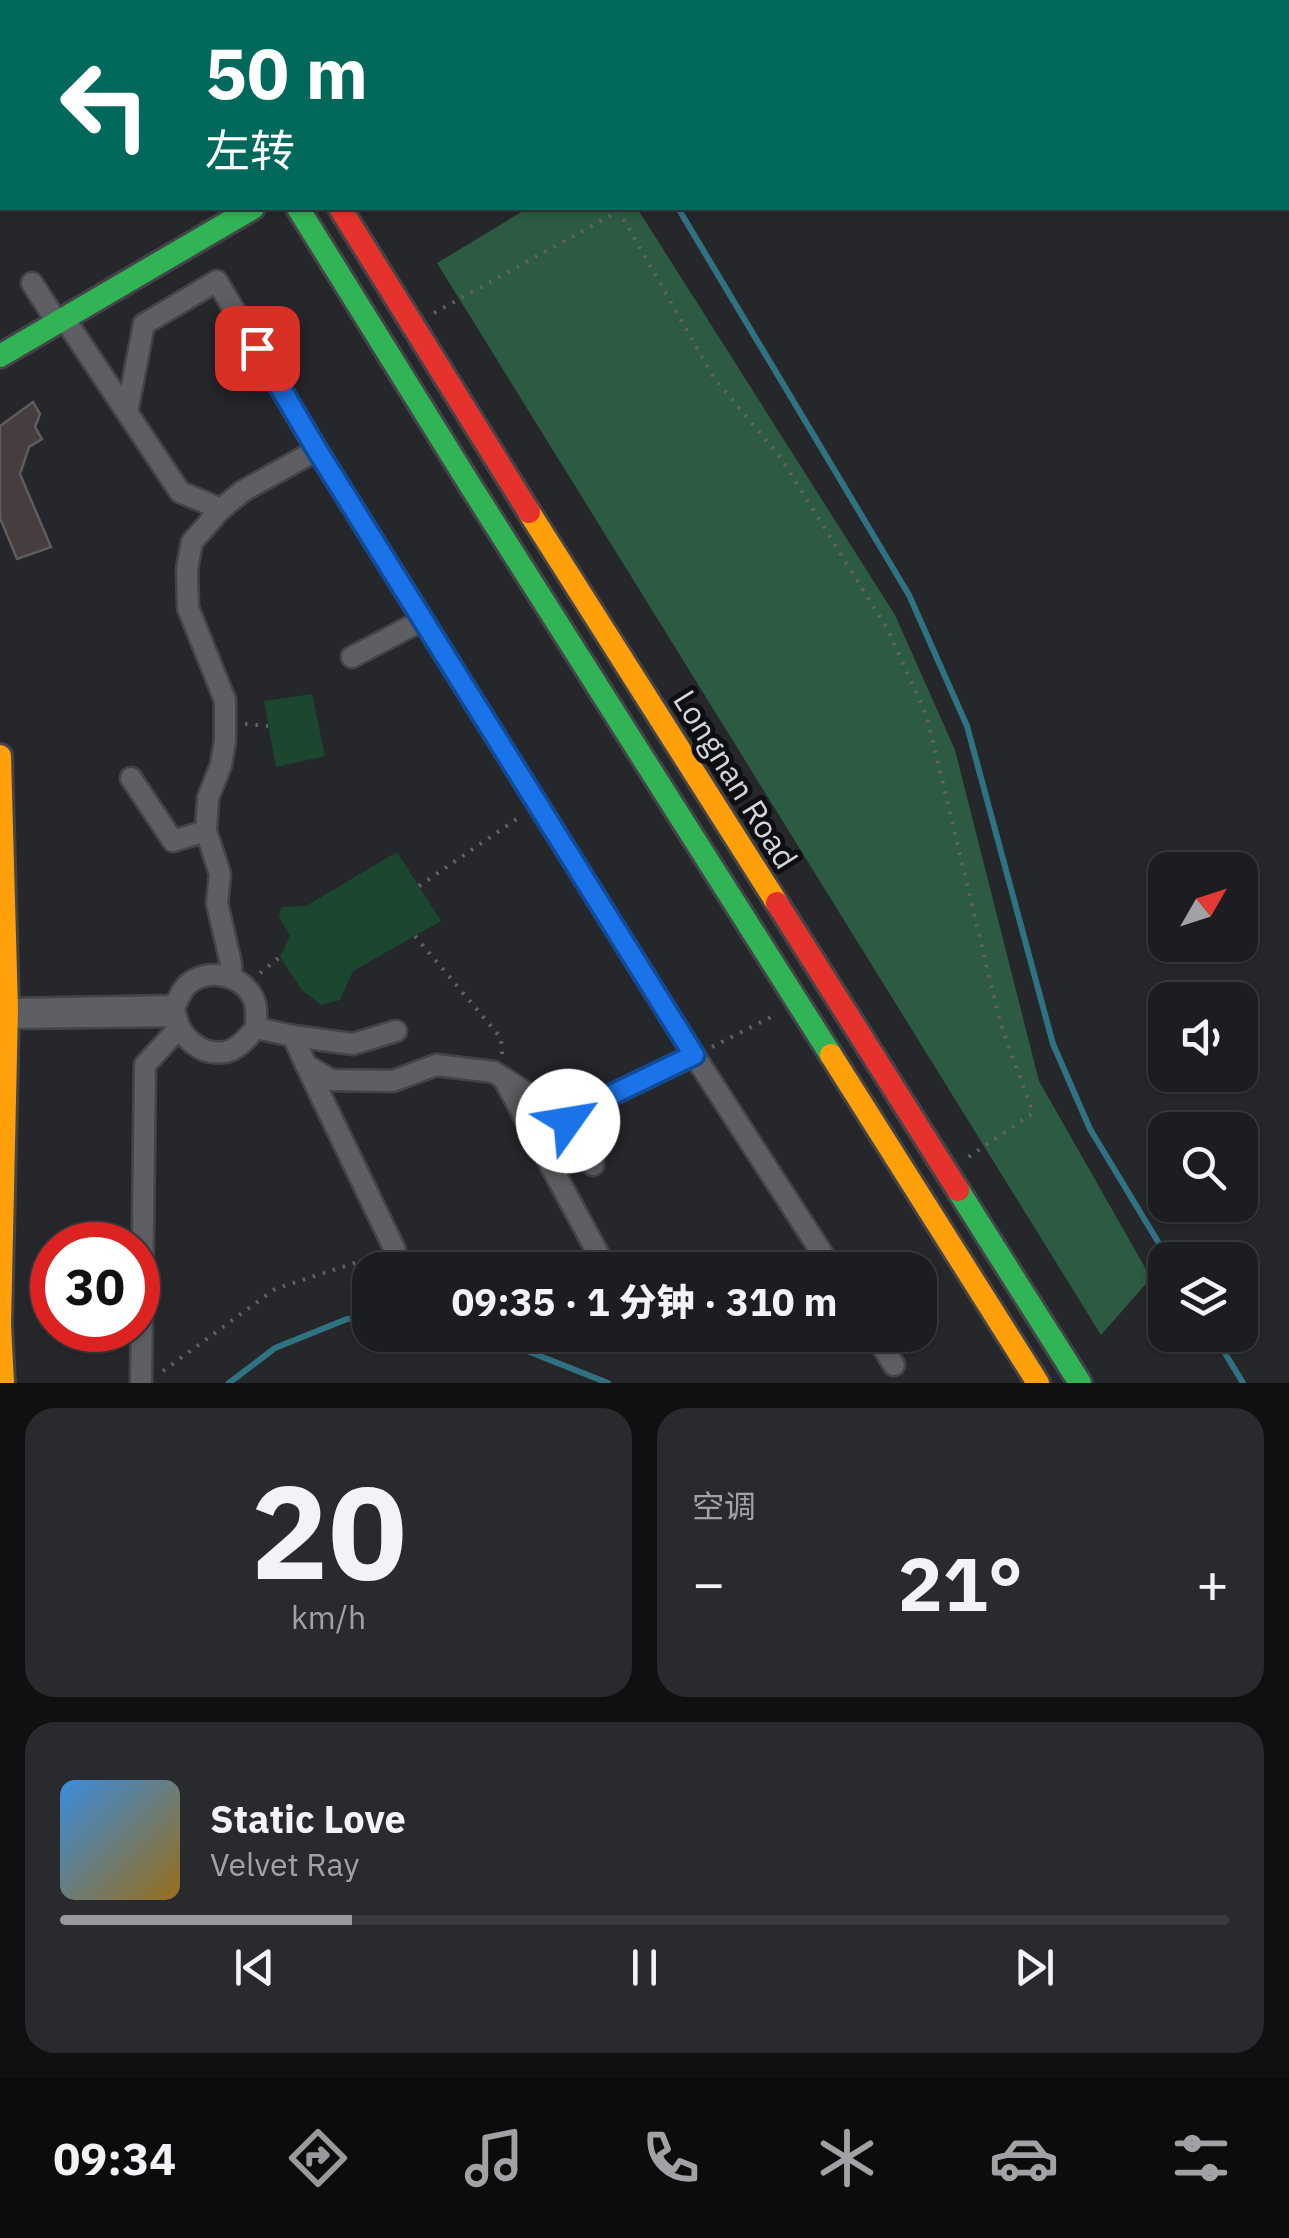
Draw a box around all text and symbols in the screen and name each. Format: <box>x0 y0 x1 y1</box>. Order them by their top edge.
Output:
text: 50 m <box>205 27 368 118</box>
icon: left <box>40 40 170 170</box>
text: 左转 <box>205 121 295 179</box>
pin <box>215 306 300 391</box>
icon: arrive <box>230 321 285 376</box>
street label: Longnan Road <box>664 682 808 876</box>
north arrow <box>1148 852 1258 962</box>
map controls <box>1148 852 1258 1352</box>
button: sound <box>1148 982 1258 1092</box>
position arrow <box>516 1069 620 1173</box>
button: search <box>1148 1112 1258 1222</box>
speed limit sign: 30 <box>30 1222 160 1352</box>
button: layers <box>1148 1242 1258 1352</box>
text: 09:35 · 1 分钟 · 310 m <box>452 1277 837 1326</box>
text: 20 <box>250 1446 407 1615</box>
text: 空调 <box>692 1485 756 1527</box>
text: 21° <box>898 1534 1023 1632</box>
text: − <box>692 1547 725 1618</box>
text: + <box>1196 1547 1229 1618</box>
text: km/h <box>291 1596 366 1638</box>
text: Static Love <box>210 1794 406 1843</box>
text: Velvet Ray <box>210 1843 359 1885</box>
icon: previous <box>227 1940 282 1995</box>
icon: pause <box>617 1940 672 1995</box>
icon: next <box>1007 1940 1062 1995</box>
icon: directions <box>283 2123 353 2193</box>
icon: music <box>459 2123 529 2193</box>
icon: phone <box>636 2123 706 2193</box>
icon: climate <box>812 2123 882 2193</box>
icon: car <box>989 2123 1059 2193</box>
icon: filters <box>1166 2123 1236 2193</box>
text: 09:34 <box>53 2129 176 2187</box>

